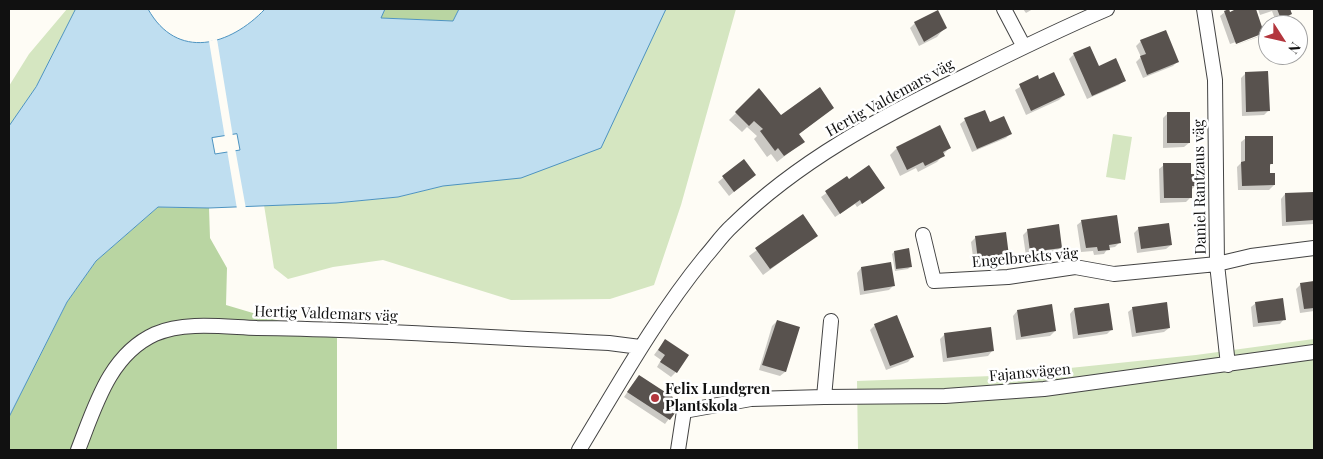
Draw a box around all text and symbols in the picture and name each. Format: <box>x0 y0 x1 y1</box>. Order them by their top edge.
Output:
north arrow <box>1258 15 1308 65</box>
text: N <box>1284 39 1306 58</box>
street label: Hertig Valdemars väg <box>823 55 957 141</box>
street label: Daniel Rantzaus väg <box>1190 119 1210 255</box>
street label: Engelbrekts väg <box>971 244 1079 272</box>
street label: Hertig Valdemars väg <box>254 302 398 326</box>
street label: Fajansvägen <box>988 360 1072 386</box>
place label: Felix Lundgren Plantskola <box>665 380 770 415</box>
marker: Felix Lundgren Plantskola <box>649 392 661 404</box>

